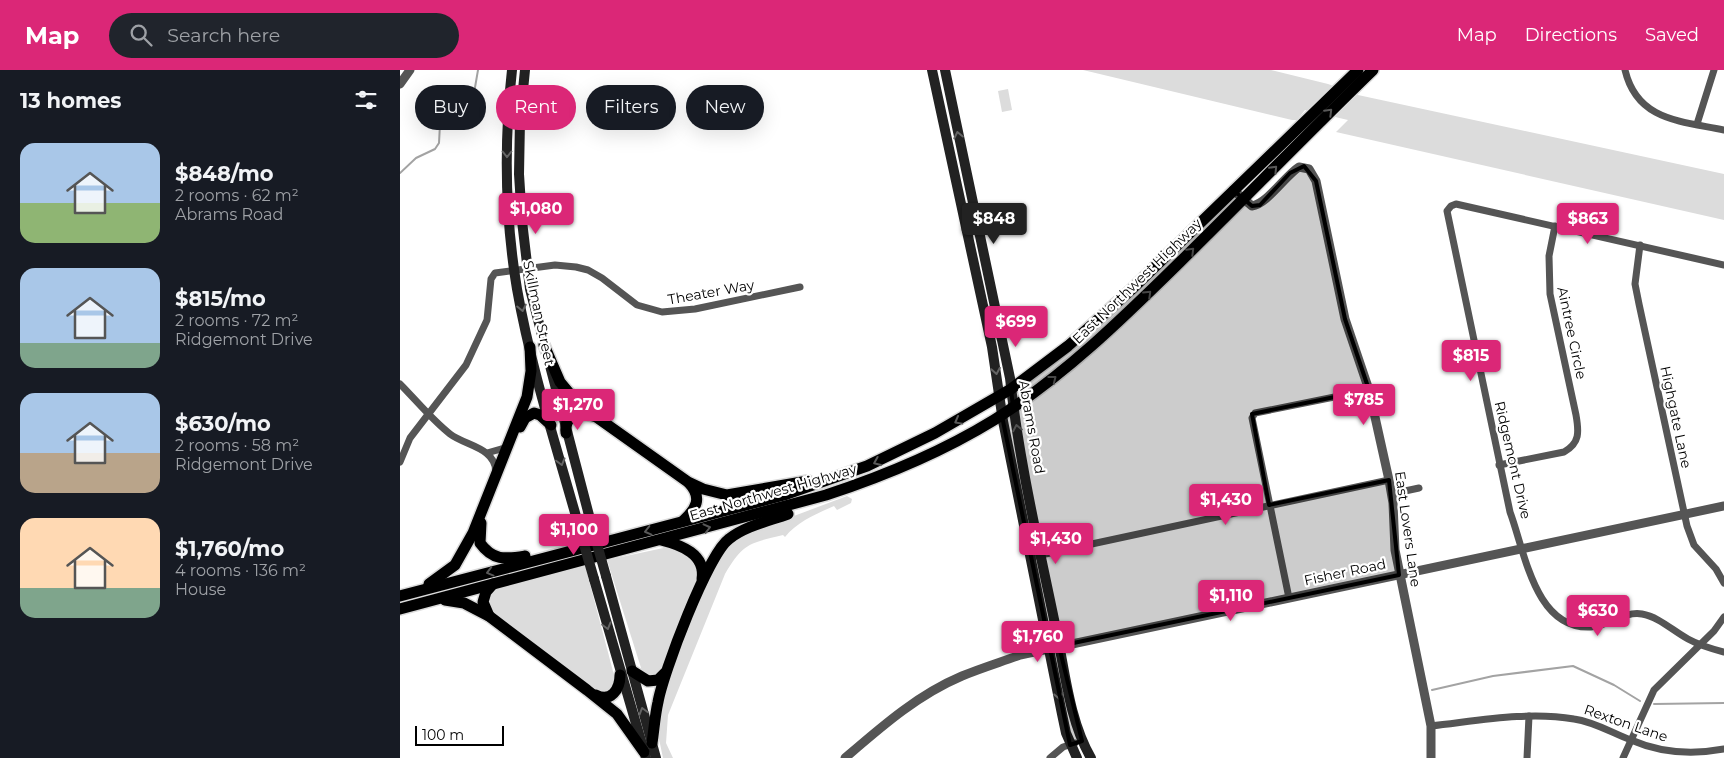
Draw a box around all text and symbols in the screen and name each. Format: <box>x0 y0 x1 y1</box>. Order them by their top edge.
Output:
search box <box>109 13 459 58</box>
text: Map <box>25 21 79 50</box>
icon: search <box>127 21 155 49</box>
text: Search here <box>167 24 280 47</box>
text: Map <box>1457 24 1497 46</box>
text: Directions <box>1525 24 1617 46</box>
text: Saved <box>1645 24 1699 46</box>
chip: Buy <box>415 85 486 130</box>
chip: Rent <box>496 85 576 130</box>
chip: Filters <box>586 85 676 130</box>
chip: New <box>686 85 764 130</box>
icon: filters <box>352 86 380 114</box>
text: 13 homes <box>20 88 121 113</box>
one-way arrow <box>1324 109 1333 118</box>
one-way arrow <box>954 130 964 139</box>
one-way arrow <box>502 150 512 158</box>
text: $848/mo <box>175 161 274 186</box>
icon: home <box>60 163 120 223</box>
one-way arrow <box>1268 165 1277 174</box>
text: 2 rooms · 62 m² <box>175 186 299 205</box>
pin: $1,080 <box>495 192 577 235</box>
text: $1,080 <box>510 199 562 218</box>
pin: $848 <box>964 202 1024 245</box>
pin: $863 <box>1558 202 1618 245</box>
text: Abrams Road <box>175 205 283 224</box>
text: $848 <box>973 209 1015 228</box>
text: $863 <box>1568 209 1608 228</box>
street label: East Northwest Highway <box>1068 214 1206 348</box>
one-way arrow <box>1185 248 1194 257</box>
street label: Skillman Street <box>519 259 559 367</box>
street label: Theater Way <box>666 275 756 308</box>
street label: Aintree Circle <box>1553 285 1591 381</box>
text: $815/mo <box>175 286 266 311</box>
icon: home <box>60 288 120 348</box>
one-way arrow <box>1142 291 1151 300</box>
one-way arrow <box>516 304 526 313</box>
pin: $699 <box>986 306 1046 348</box>
text: 2 rooms · 72 m² <box>175 311 298 330</box>
text: $699 <box>996 312 1036 331</box>
text: Ridgemont Drive <box>175 330 313 349</box>
pin: $815 <box>1441 340 1501 382</box>
text: $815 <box>1453 346 1489 365</box>
street label: Highgate Lane <box>1656 364 1696 470</box>
one-way arrow <box>990 367 1000 376</box>
one-way arrow <box>1047 375 1056 384</box>
street label: Abrams Road <box>1015 379 1049 475</box>
pin: $785 <box>1334 384 1394 426</box>
pin: $1,270 <box>537 388 619 431</box>
text: $785 <box>1344 390 1384 409</box>
text: $1,270 <box>553 395 603 414</box>
street label: Ridgemont Drive <box>1491 399 1535 521</box>
text: $630/mo <box>175 411 271 436</box>
icon: home <box>60 413 120 473</box>
one-way arrow <box>954 414 963 424</box>
one-way arrow <box>1012 424 1022 433</box>
text: 2 rooms · 58 m² <box>175 436 299 455</box>
text: Ridgemont Drive <box>175 455 313 474</box>
one-way arrow <box>873 455 882 466</box>
one-way arrow <box>555 457 566 466</box>
street label: East Northwest Highway <box>687 459 859 525</box>
street label: East Lovers Lane <box>1391 470 1425 588</box>
pin: $1,430 <box>1185 484 1267 526</box>
text: $1,430 <box>1200 490 1252 509</box>
pin: $1,100 <box>533 514 615 556</box>
text: $1,100 <box>550 520 598 539</box>
pin: $1,430 <box>1015 522 1097 565</box>
one-way arrow <box>702 523 711 534</box>
one-way arrow <box>643 525 652 536</box>
text: $1,430 <box>1030 529 1082 548</box>
text: $1,760/mo <box>175 536 284 561</box>
icon: home <box>60 538 120 598</box>
street label: Fisher Road <box>1302 555 1388 589</box>
text: 4 rooms · 136 m² <box>175 561 306 580</box>
one-way arrow <box>486 566 495 577</box>
text: House <box>175 580 226 599</box>
pin: $1,110 <box>1190 580 1272 622</box>
text: $1,110 <box>1209 586 1253 605</box>
pin: $630 <box>1568 594 1628 637</box>
text: $630 <box>1578 601 1618 620</box>
pin: $1,760 <box>997 620 1079 663</box>
one-way arrow <box>601 621 611 629</box>
text: $1,760 <box>1013 627 1063 646</box>
one-way arrow <box>1053 692 1063 701</box>
street label: Rexton Lane <box>1582 700 1670 746</box>
one-way arrow <box>639 707 649 716</box>
scale bar <box>415 723 504 746</box>
text: 100 m <box>422 726 464 744</box>

